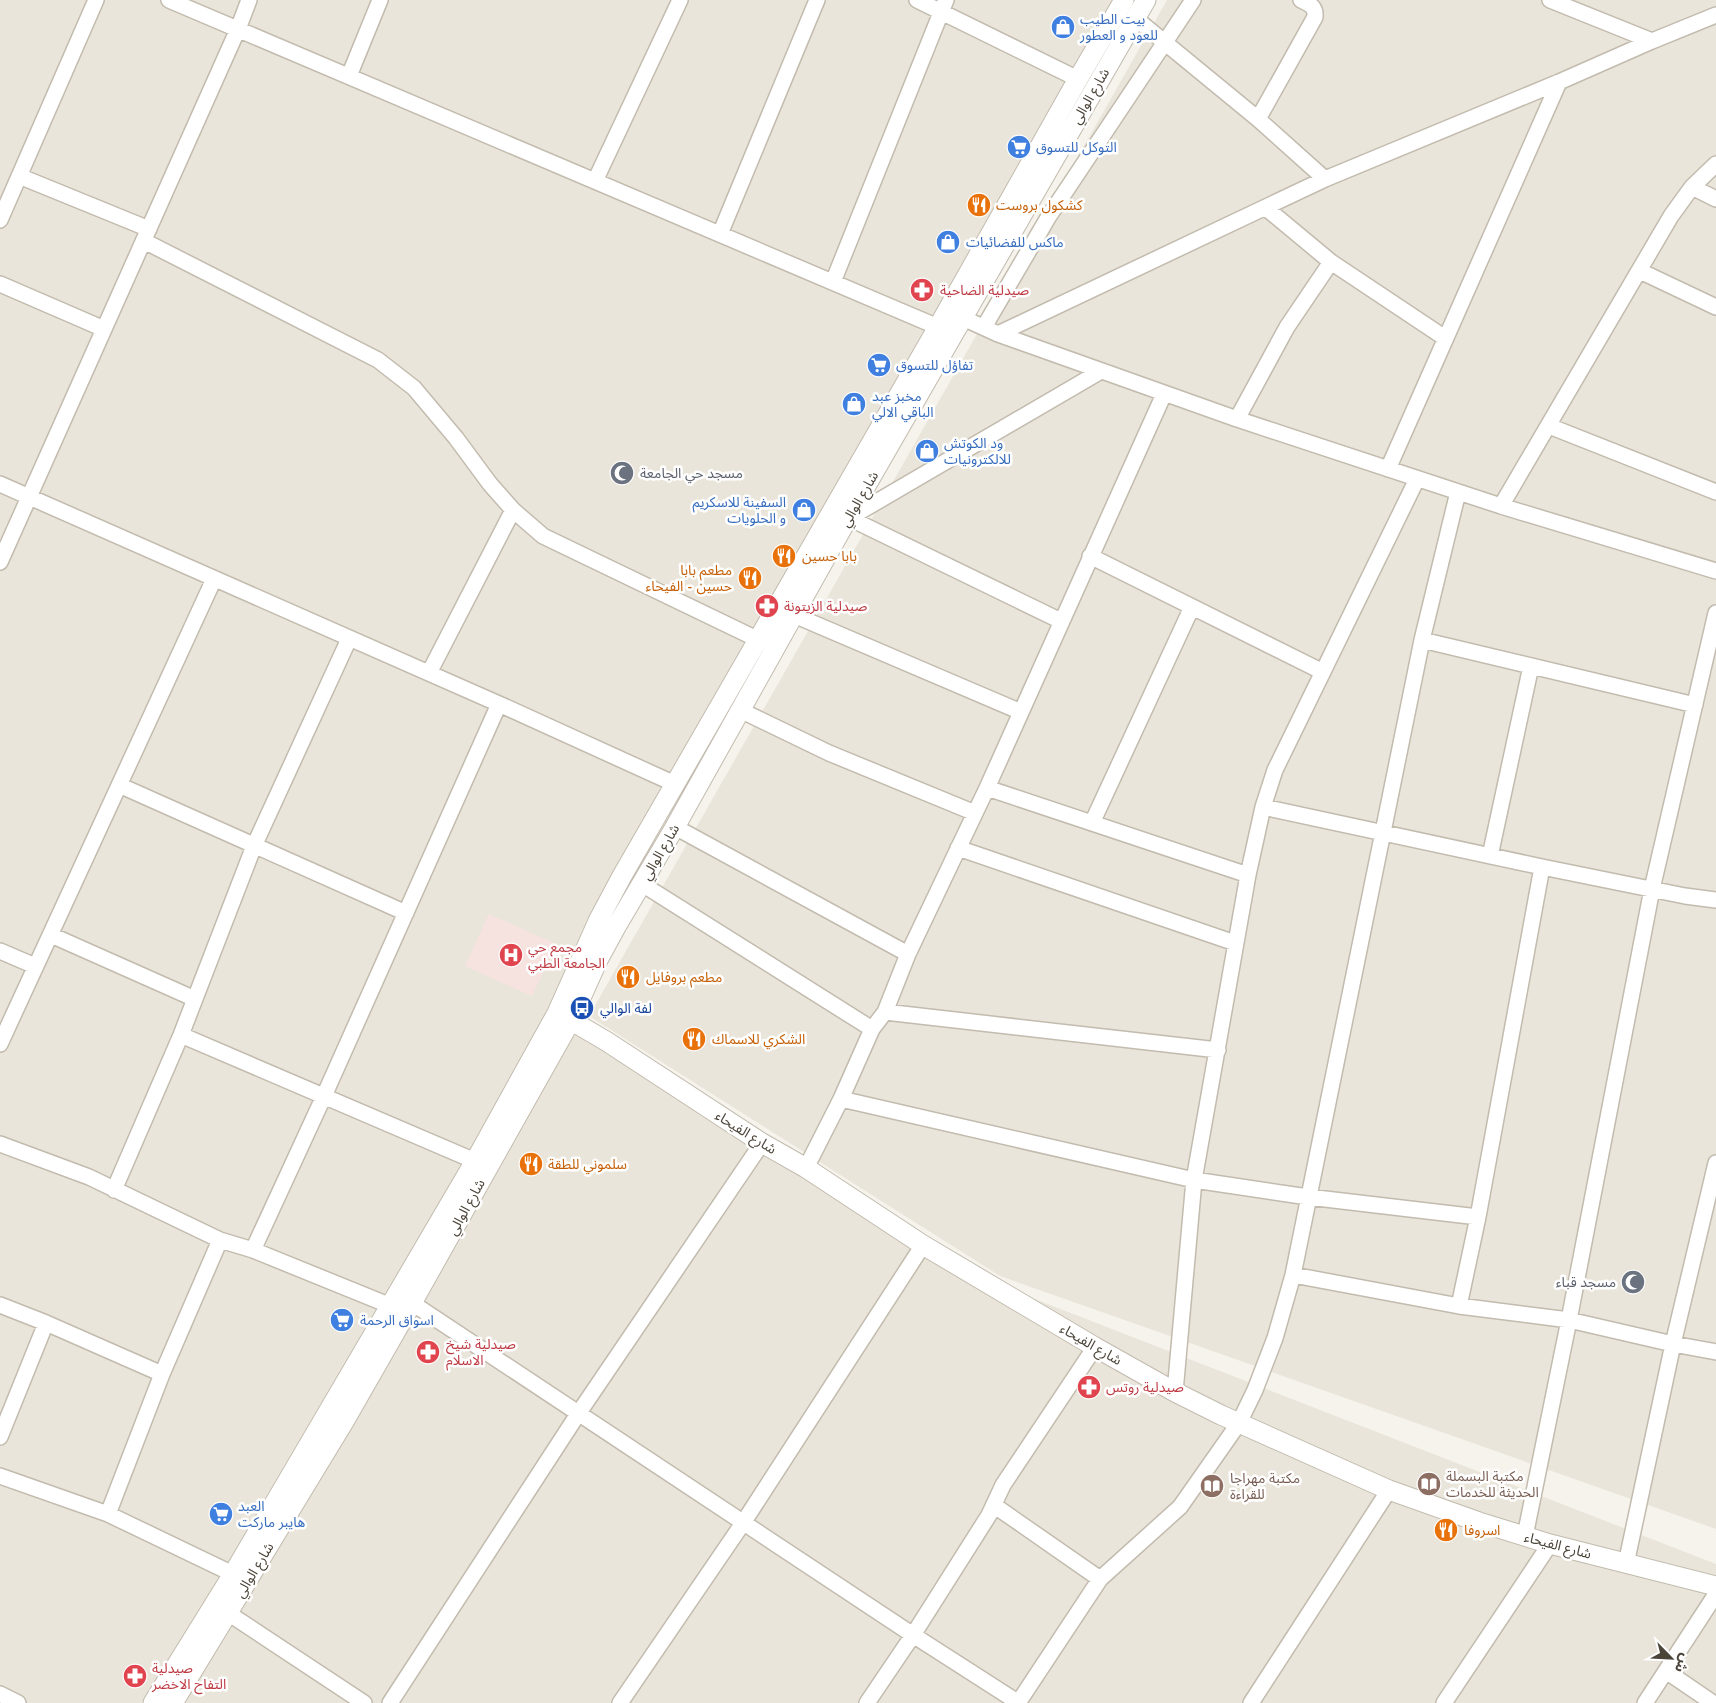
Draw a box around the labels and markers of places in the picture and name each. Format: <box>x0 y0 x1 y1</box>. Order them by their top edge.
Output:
place label: بيت الطيب للعود و العطور <box>1079 11 1158 44</box>
shop icon: بيت الطيب للعود و العطور <box>1050 14 1076 40</box>
supermarket icon: التوكل للتسوق <box>1006 134 1032 160</box>
place label: التوكل للتسوق <box>1036 139 1117 156</box>
restaurant icon: كشكول بروست <box>966 192 992 218</box>
place label: كشكول بروست <box>996 197 1083 214</box>
shop icon: ماكس للفضائيات <box>935 229 961 255</box>
place label: ماكس للفضائيات <box>966 234 1064 251</box>
pharmacy icon: صيدلية الضاحية <box>909 277 935 303</box>
place label: صيدلية الضاحية <box>940 282 1030 299</box>
supermarket icon: تفاؤل للتسوق <box>866 352 892 378</box>
place label: تفاؤل للتسوق <box>896 357 973 374</box>
place label: مخبز عبد الباقي الالي <box>872 388 933 423</box>
shop icon: مخبز عبد الباقي الالي <box>841 391 867 417</box>
place label: ود الكوتش للالكترونيات <box>944 435 1011 468</box>
shop icon: ود الكوتش للالكترونيات <box>914 438 940 464</box>
mosque icon: مسجد حي الجامعة <box>609 460 635 486</box>
place label: مسجد حي الجامعة <box>640 465 743 484</box>
place label: السفينة للاسكريم و الحلويات <box>692 494 786 527</box>
shop icon: السفينة للاسكريم و الحلويات <box>791 497 817 523</box>
restaurant icon: بابا حسين <box>771 543 797 569</box>
place label: بابا حسين <box>802 548 857 565</box>
place label: مطعم بابا حسين - الفيحاء <box>646 562 732 595</box>
restaurant icon: مطعم بابا حسين - الفيحاء <box>737 565 763 591</box>
pharmacy icon: صيدلية الزيتونة <box>754 593 780 619</box>
place label: صيدلية الزيتونة <box>784 598 868 615</box>
place label: مجمع حي الجامعة الطبي <box>528 939 605 974</box>
hospital icon: مجمع حي الجامعة الطبي <box>498 942 524 968</box>
restaurant icon: مطعم بروفايل <box>615 964 641 990</box>
place label: مطعم بروفايل <box>646 969 722 988</box>
bus stop icon: لفة الوالي <box>569 995 595 1021</box>
place label: لفة الوالي <box>600 1000 652 1019</box>
restaurant icon: الشكري للاسماك <box>681 1026 707 1052</box>
place label: الشكري للاسماك <box>712 1031 805 1050</box>
restaurant icon: سلموني للطقة <box>518 1151 544 1177</box>
place label: سلموني للطقة <box>548 1156 627 1175</box>
mosque icon: مسجد قباء <box>1620 1269 1646 1295</box>
place label: مسجد قباء <box>1556 1274 1616 1291</box>
supermarket icon: اسواق الرحمة <box>329 1307 355 1333</box>
place label: اسواق الرحمة <box>360 1312 434 1329</box>
place label: صيدلية شيخ الاسلام <box>446 1336 516 1371</box>
pharmacy icon: صيدلية شيخ الاسلام <box>415 1339 441 1365</box>
pharmacy icon: صيدلية روتس <box>1076 1374 1102 1400</box>
place label: صيدلية روتس <box>1106 1379 1184 1396</box>
place label: مكتبة البسملة الحديثة للخدمات <box>1446 1468 1539 1501</box>
place label: مكتبة مهراجا للقراءة <box>1230 1470 1300 1503</box>
library icon: مكتبة البسملة الحديثة للخدمات <box>1416 1471 1442 1497</box>
library icon: مكتبة مهراجا للقراءة <box>1199 1473 1225 1499</box>
place label: العبد هايبر ماركت <box>238 1498 305 1531</box>
supermarket icon: العبد هايبر ماركت <box>208 1501 234 1527</box>
restaurant icon: اسروفا <box>1433 1517 1459 1543</box>
place label: اسروفا <box>1464 1522 1500 1539</box>
place label: صيدلية التفاح الاخضر <box>151 1660 226 1695</box>
pharmacy icon: صيدلية التفاح الاخضر <box>122 1663 148 1689</box>

